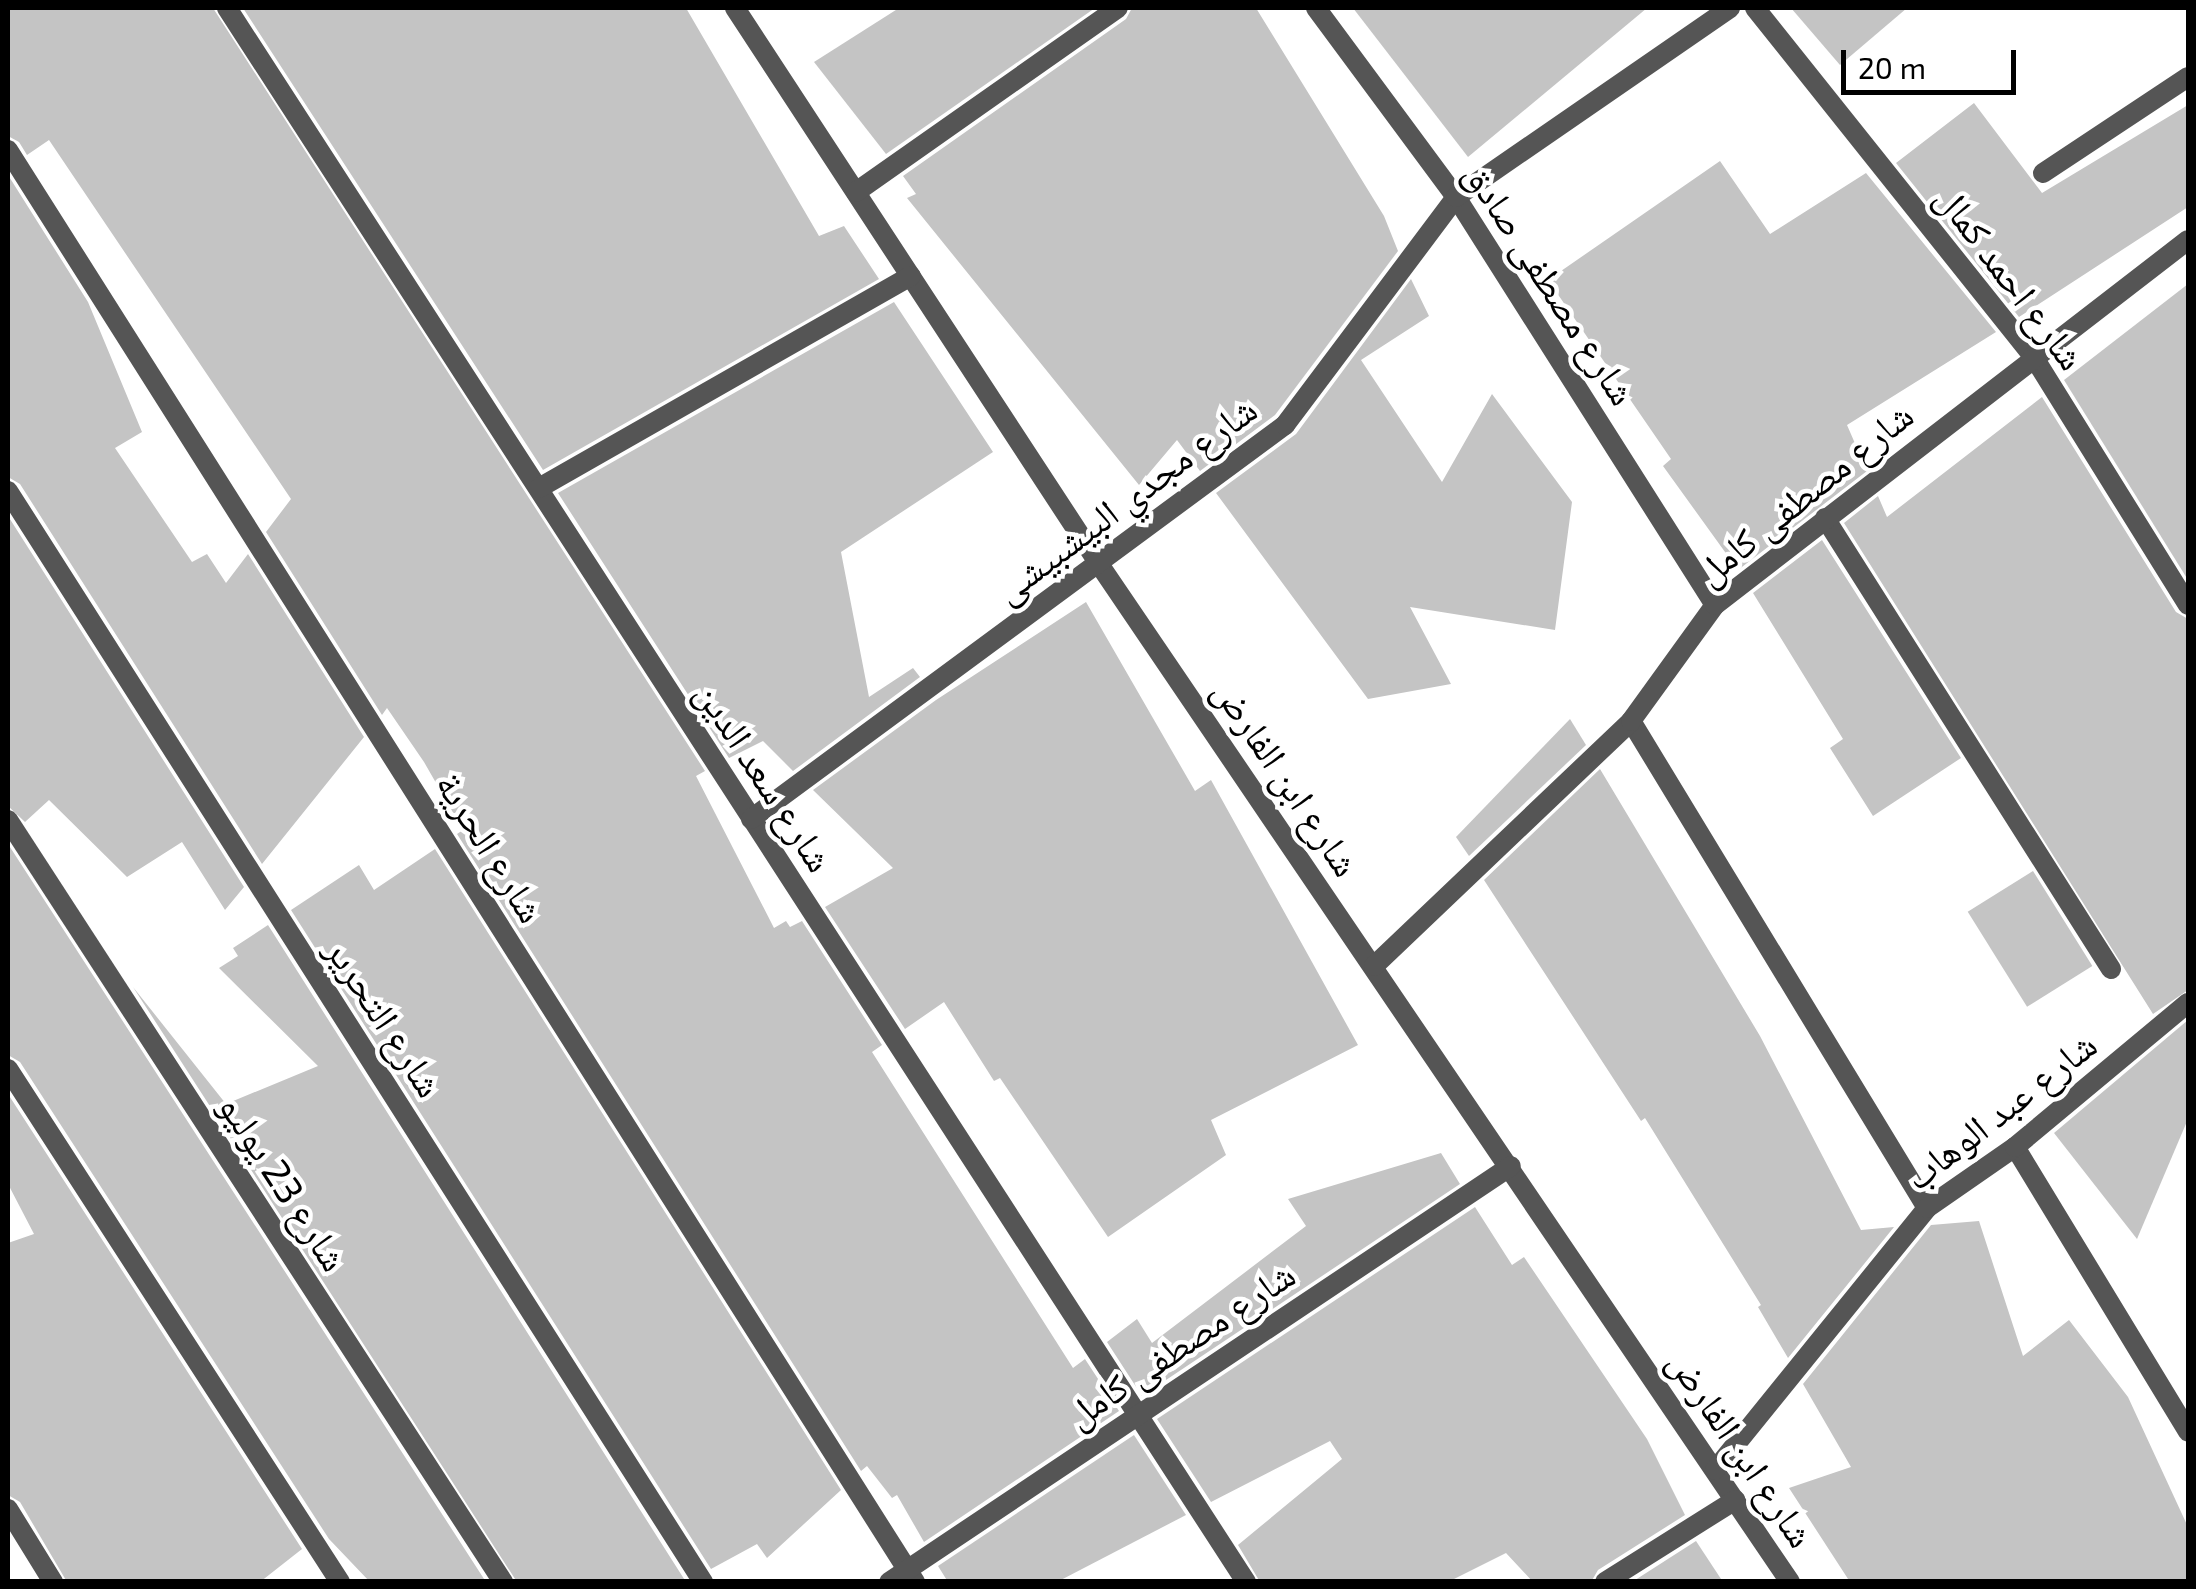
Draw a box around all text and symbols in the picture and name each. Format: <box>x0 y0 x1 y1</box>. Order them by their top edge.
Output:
scale bar <box>1846 30 2021 92</box>
text: 20 m <box>1858 49 1926 85</box>
street label: شارع مصطفى صادق <box>1455 153 1647 413</box>
street label: شارع احمد كمال <box>1927 176 2095 378</box>
street label: شارع مجدي البيشبيشى <box>985 386 1265 612</box>
street label: شارع مصطفى كامل <box>1686 392 1922 594</box>
street label: شارع ابن الفارض <box>1204 669 1370 885</box>
street label: شارع سعد الدين <box>686 672 844 880</box>
street label: شارع الحرية <box>427 763 555 931</box>
street label: شارع التحرير <box>317 929 453 1105</box>
street label: شارع عبد الوهاب <box>1895 1021 2105 1199</box>
street label: شارع 23 يوليو <box>210 1085 358 1279</box>
street label: شارع مصطفى كامل <box>1057 1251 1303 1437</box>
street label: شارع ابن الفارض <box>1659 1340 1825 1556</box>

